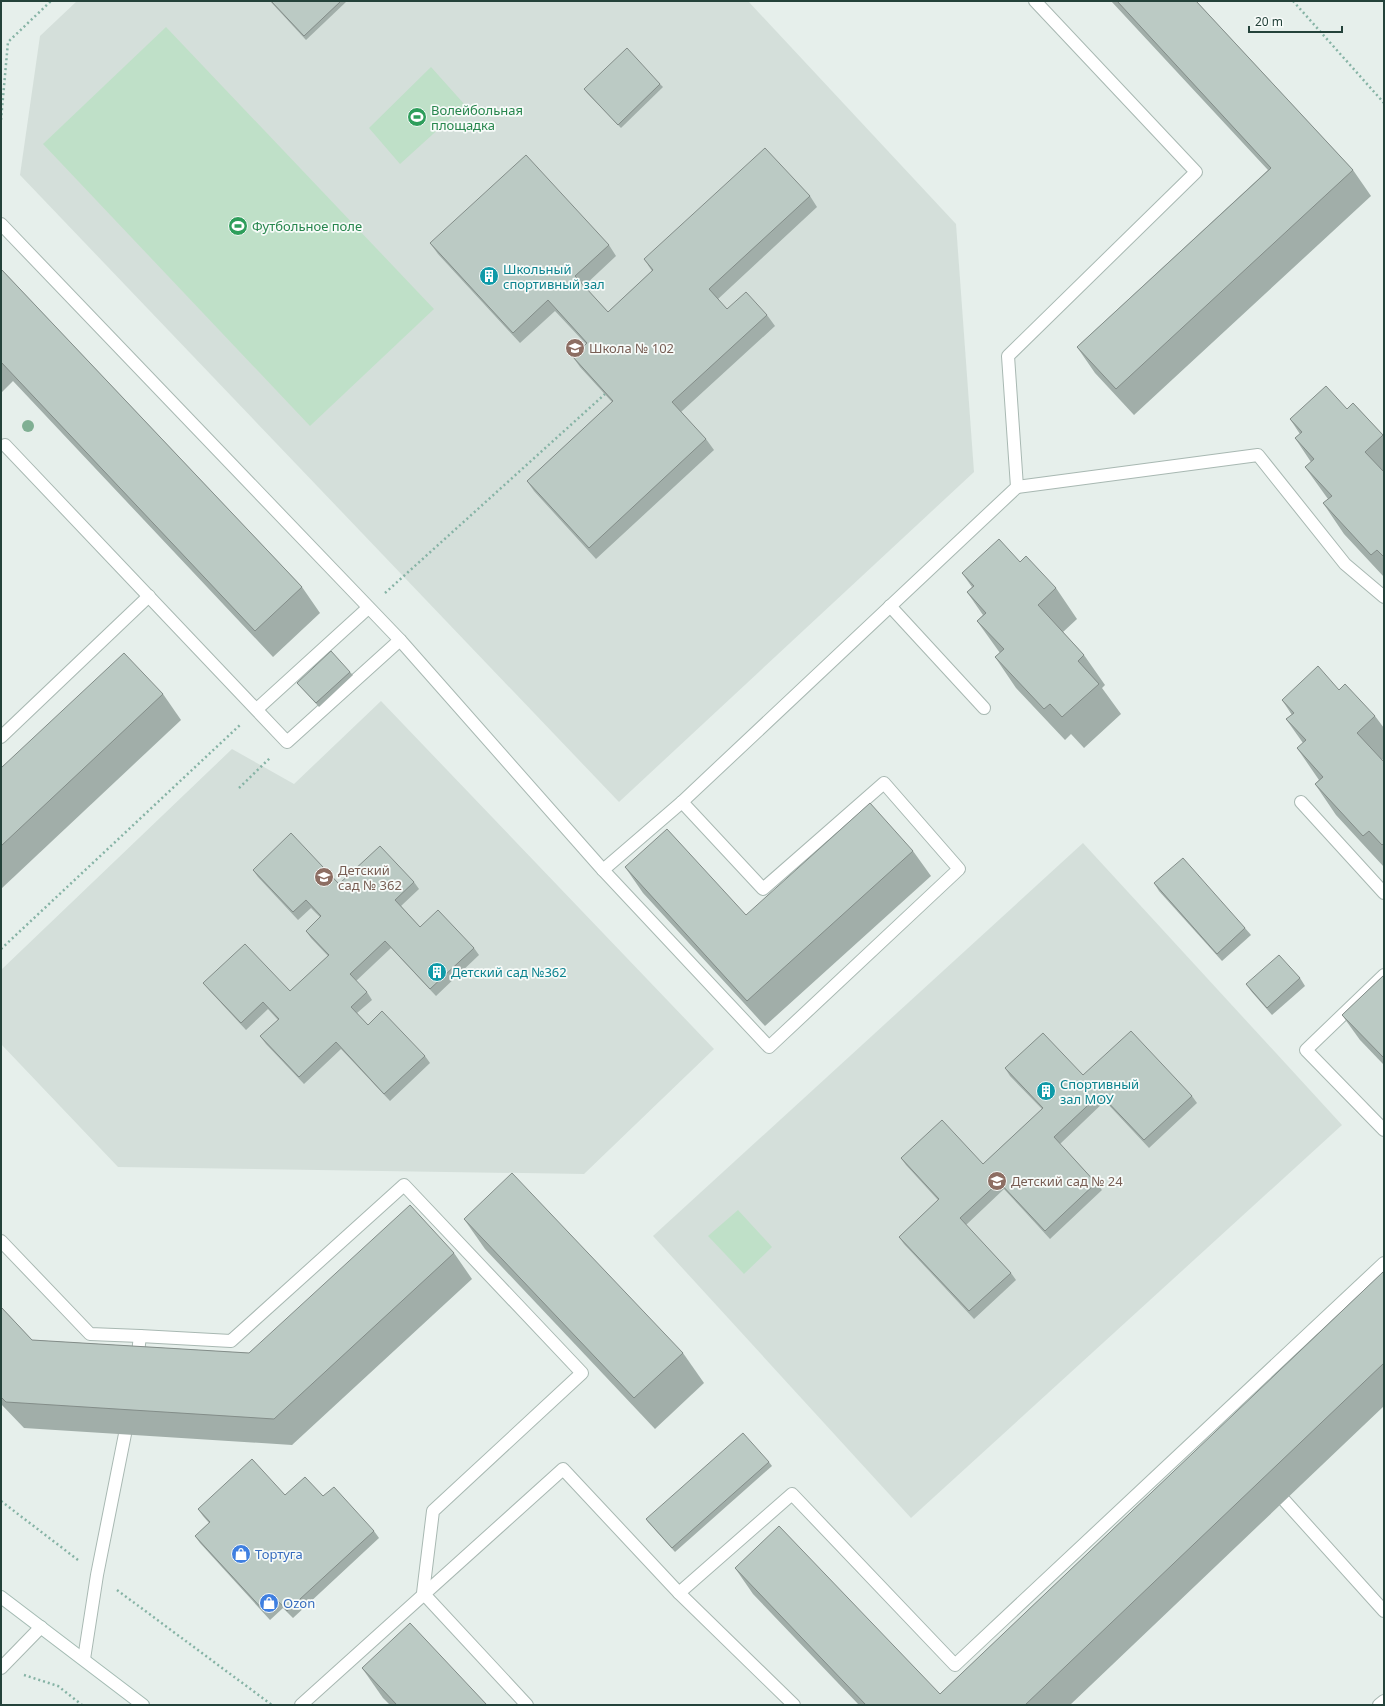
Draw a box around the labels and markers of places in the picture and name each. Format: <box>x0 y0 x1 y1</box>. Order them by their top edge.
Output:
place label: Волейбольная площадка <box>431 101 523 134</box>
sports icon: Волейбольная площадка <box>406 106 428 128</box>
sports icon: Футбольное поле <box>227 215 249 237</box>
place label: Футбольное поле <box>252 217 362 235</box>
place label: Школьный спортивный зал <box>503 260 605 293</box>
building icon: Школьный спортивный зал <box>478 265 500 287</box>
school or university icon: Школа № 102 <box>564 337 586 359</box>
place label: Школа № 102 <box>589 339 674 357</box>
place label: Детский сад № 362 <box>338 861 402 894</box>
school or university icon: Детский сад № 362 <box>313 866 335 888</box>
building icon: Детский сад №362 <box>426 961 448 983</box>
place label: Детский сад №362 <box>451 963 567 981</box>
place label: Спортивный зал МОУ <box>1060 1075 1139 1108</box>
building icon: Спортивный зал МОУ <box>1035 1080 1057 1102</box>
school or university icon: Детский сад № 24 <box>986 1170 1008 1192</box>
place label: Детский сад № 24 <box>1011 1172 1123 1190</box>
shop icon: Тортуга <box>230 1543 252 1565</box>
place label: Тортуга <box>255 1545 303 1563</box>
shop icon: Ozon <box>258 1592 280 1614</box>
place label: Ozon <box>283 1594 315 1612</box>

